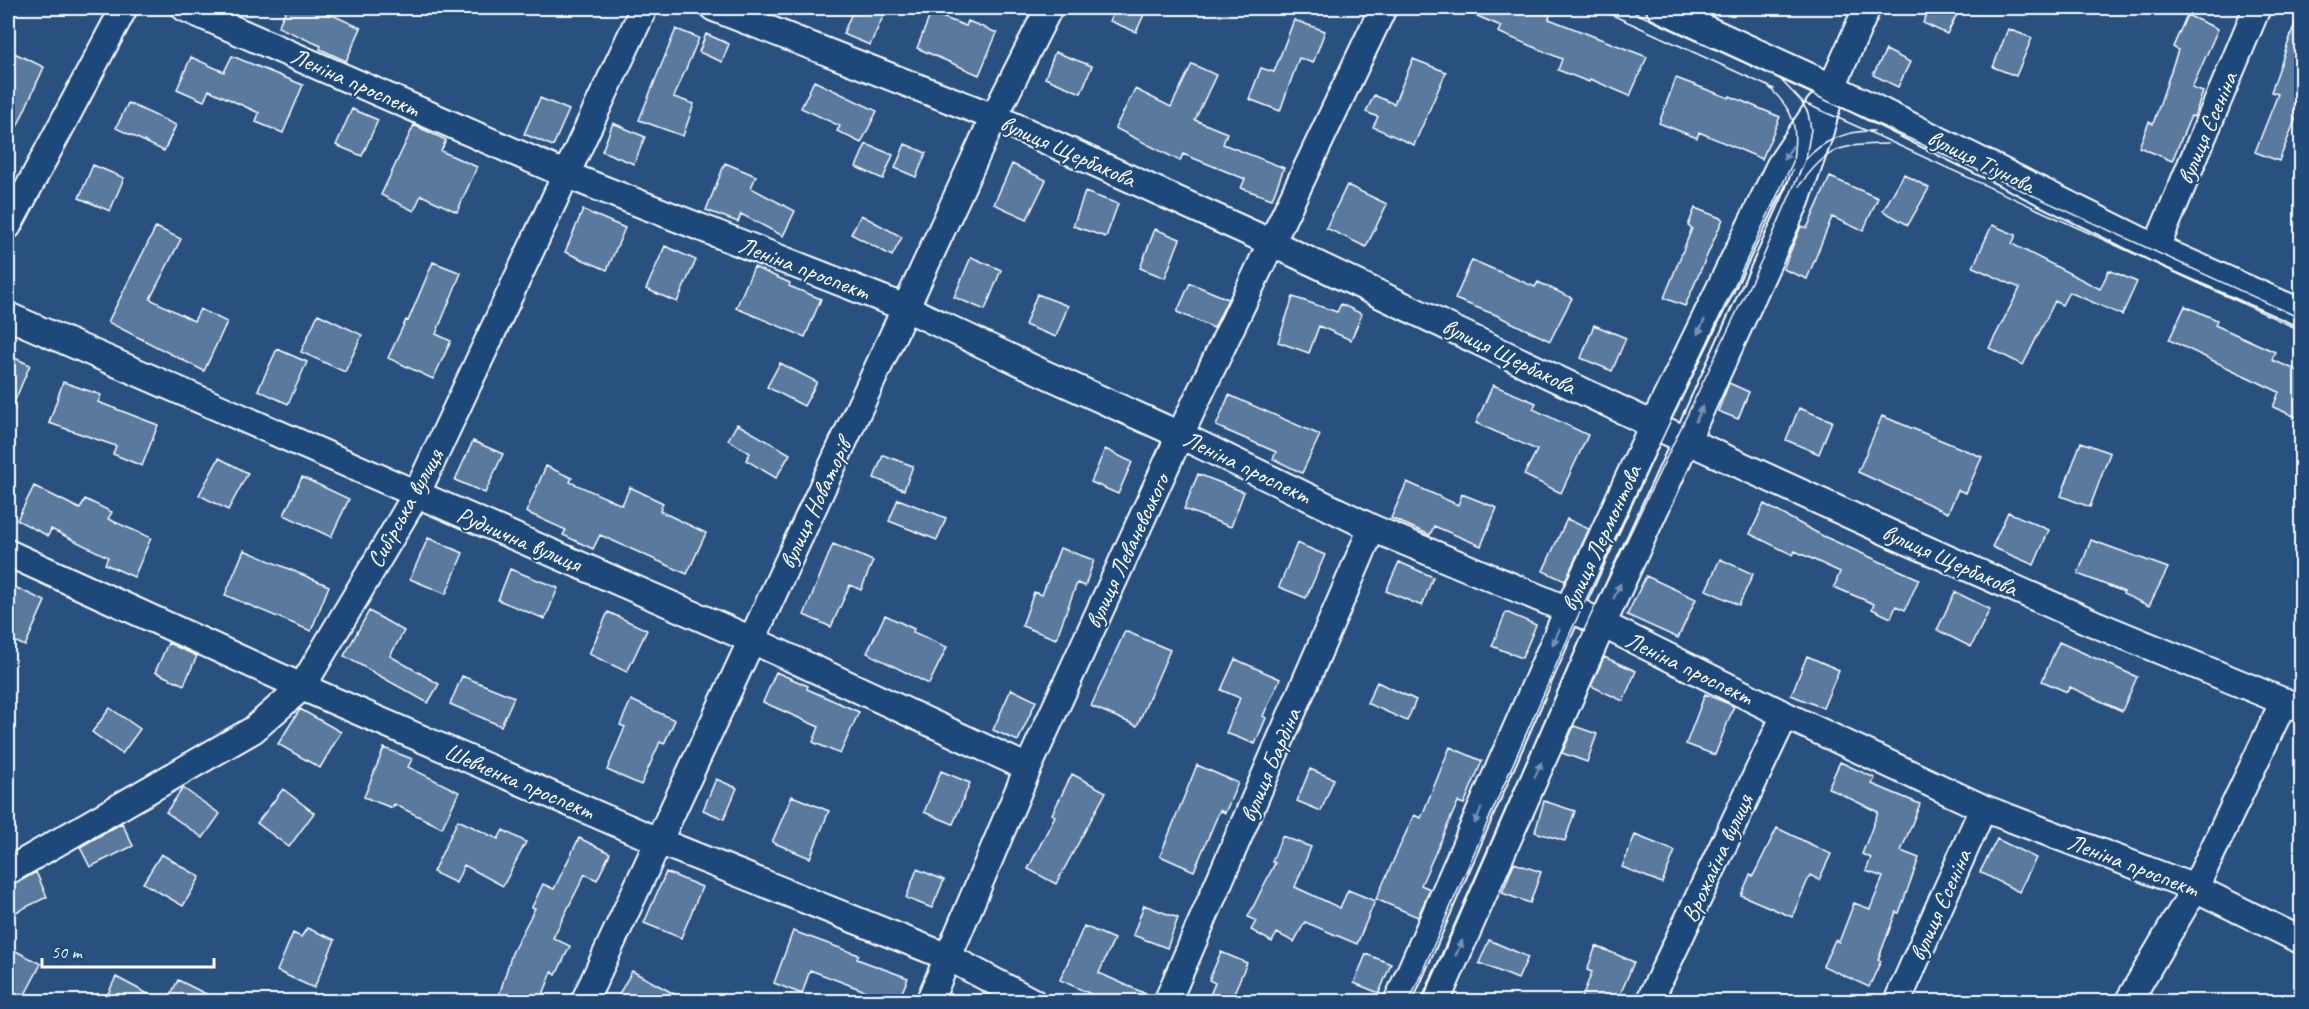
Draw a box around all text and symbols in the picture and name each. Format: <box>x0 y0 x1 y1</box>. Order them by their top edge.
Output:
street label: Леніна проспект <box>286 40 425 124</box>
street label: вулиця Єсеніна <box>2170 66 2245 189</box>
street label: вулиця Щербакова <box>996 108 1142 195</box>
street label: вулиця Тіунова <box>1923 122 2041 201</box>
one-way arrow <box>1783 145 1794 161</box>
street label: Леніна проспект <box>735 229 875 307</box>
street label: вулиця Щербакова <box>1437 311 1582 402</box>
one-way arrow <box>1696 319 1705 336</box>
one-way arrow <box>1695 406 1704 423</box>
street label: Леніна проспект <box>1179 423 1317 511</box>
street label: вулиця Новаторів <box>772 429 860 574</box>
street label: Сибірська вулиця <box>360 442 451 573</box>
street label: вулиця Лермонтова <box>1554 459 1649 616</box>
street label: вулиця Леваневського <box>1078 466 1177 633</box>
street label: Руднична вулиця <box>452 499 587 579</box>
street label: вулиця Щербакова <box>1878 517 2024 604</box>
one-way arrow <box>1613 583 1622 600</box>
street label: Леніна проспект <box>1621 624 1759 712</box>
one-way arrow <box>1551 629 1561 647</box>
street label: вулиця Бардіна <box>1233 702 1308 827</box>
street label: Шевченка проспект <box>440 736 600 827</box>
one-way arrow <box>1533 760 1543 778</box>
street label: Врожайна вулиця <box>1674 788 1760 927</box>
one-way arrow <box>1473 807 1483 825</box>
street label: Леніна проспект <box>2064 826 2204 904</box>
street label: вулиця Єсеніна <box>1902 843 1979 965</box>
scale bar <box>42 931 214 969</box>
one-way arrow <box>1455 939 1464 957</box>
text: 50 m <box>51 941 84 963</box>

